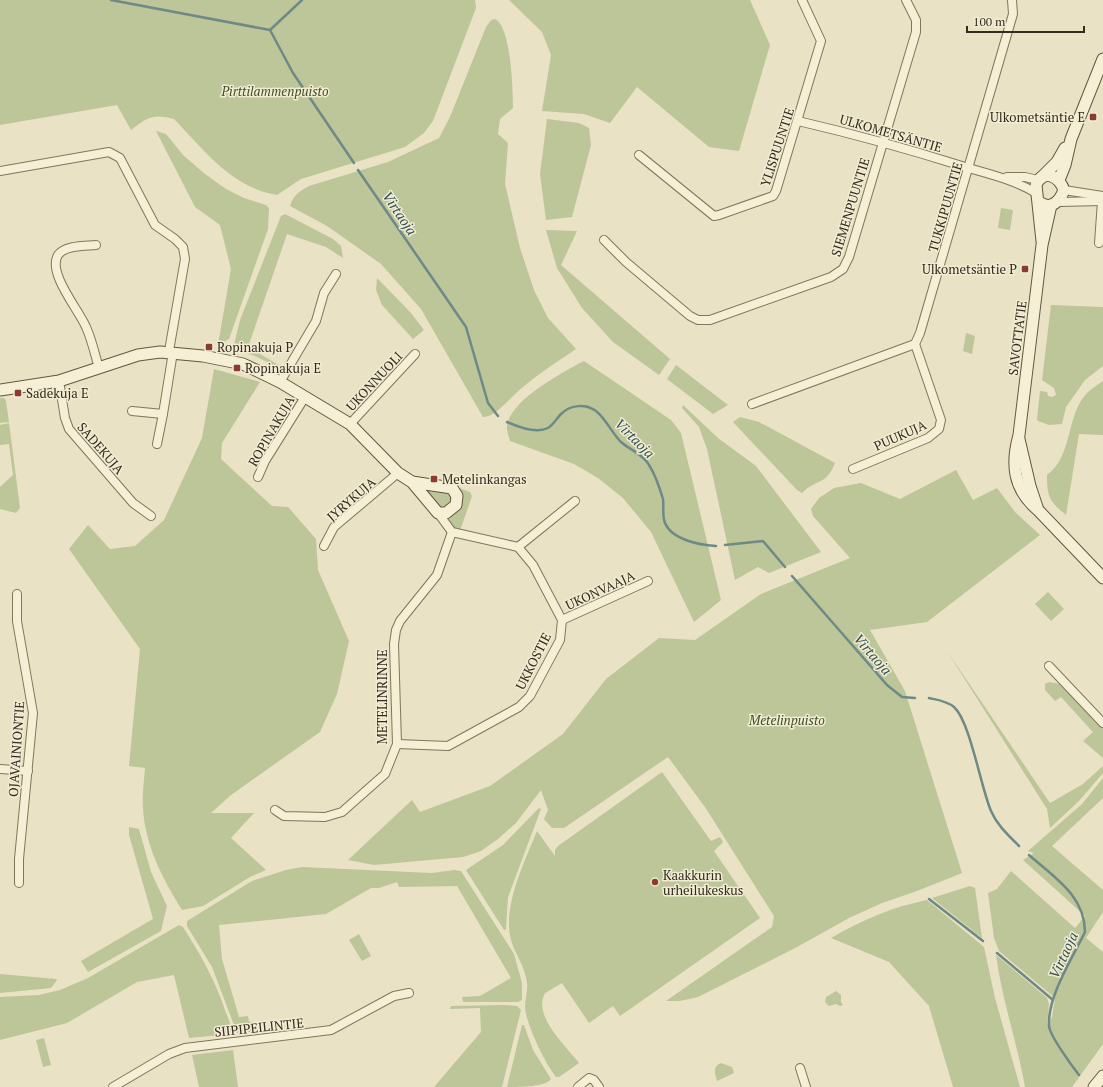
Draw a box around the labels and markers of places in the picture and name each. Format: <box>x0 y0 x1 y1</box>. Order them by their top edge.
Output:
place label: Ulkometsäntie E <box>990 108 1085 126</box>
marker: Ulkometsäntie E <box>1088 112 1098 122</box>
place label: Ulkometsäntie P <box>922 260 1017 278</box>
marker: Ulkometsäntie P <box>1020 264 1030 274</box>
place label: Ropinakuja P <box>217 338 293 356</box>
marker: Ropinakuja P <box>204 342 214 352</box>
place label: Ropinakuja E <box>245 359 321 377</box>
marker: Ropinakuja E <box>232 363 242 373</box>
place label: Sadekuja E <box>26 384 89 402</box>
marker: Sadekuja E <box>13 388 23 398</box>
place label: Metelinkangas <box>442 470 527 488</box>
marker: Metelinkangas <box>429 474 439 484</box>
place label: Kaakkurin urheilukeskus <box>663 866 743 899</box>
marker: Kaakkurin urheilukeskus <box>650 877 660 887</box>

